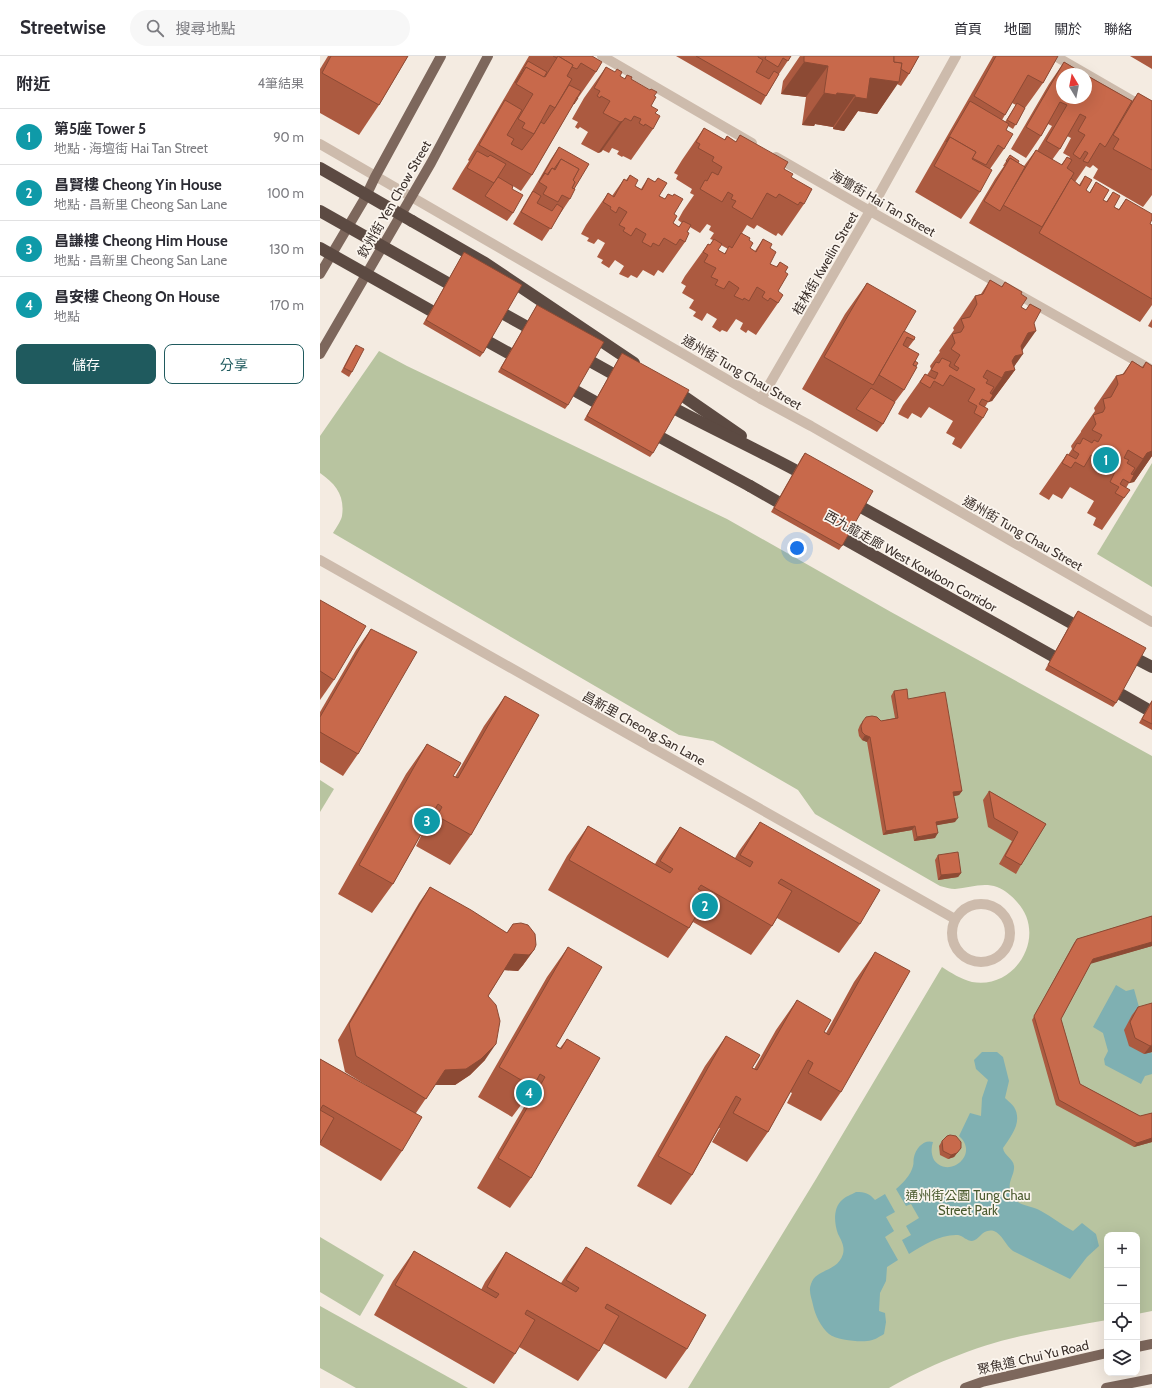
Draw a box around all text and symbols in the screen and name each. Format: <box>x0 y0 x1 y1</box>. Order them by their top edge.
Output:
search box <box>130 10 410 46</box>
text: Streetwise <box>20 16 106 39</box>
icon: search <box>144 17 166 39</box>
text: 搜尋地點 <box>176 20 236 38</box>
text: 首頁 <box>954 20 982 38</box>
text: 地圖 <box>1004 20 1032 38</box>
text: 關於 <box>1054 20 1082 38</box>
text: 聯絡 <box>1104 20 1132 38</box>
north arrow <box>1056 68 1092 104</box>
text: 附近 <box>16 74 50 94</box>
text: 4筆結果 <box>257 75 304 91</box>
text: 第5座 Tower 5 <box>54 120 146 138</box>
text: 1 <box>27 129 31 145</box>
text: 90 m <box>273 129 304 145</box>
street label: 欽州街 Yen Chow Street <box>354 137 434 261</box>
text: 地點 · 海壇街 Hai Tan Street <box>54 140 208 156</box>
street label: 海壇街 Hai Tan Street <box>828 166 939 240</box>
text: 昌賢樓 Cheong Yin House <box>54 176 222 194</box>
text: 2 <box>26 185 32 201</box>
text: 100 m <box>267 185 304 201</box>
text: 地點 · 昌新里 Cheong San Lane <box>54 196 227 212</box>
street label: 桂林街 Kweilin Street <box>789 208 861 318</box>
text: 昌謙樓 Cheong Him House <box>54 232 228 250</box>
text: 3 <box>25 241 33 257</box>
text: 130 m <box>269 241 304 257</box>
text: 地點 · 昌新里 Cheong San Lane <box>54 252 227 268</box>
text: 昌安樓 Cheong On House <box>54 288 220 306</box>
text: 4 <box>25 297 33 313</box>
text: 170 m <box>270 297 304 313</box>
text: 地點 <box>54 308 80 324</box>
street label: 通州街 Tung Chau Street <box>679 331 805 413</box>
button: 儲存 <box>16 344 156 384</box>
button: 分享 <box>164 344 304 384</box>
pin: 1 <box>1093 445 1119 475</box>
street label: 通州街 Tung Chau Street <box>960 492 1086 574</box>
street label: 西九龍走廊 West Kowloon Corridor <box>822 507 1001 616</box>
your location <box>787 538 807 558</box>
street label: 昌新里 Cheong San Lane <box>580 688 709 769</box>
pin: 3 <box>414 806 440 836</box>
pin: 2 <box>692 891 718 921</box>
pin: 4 <box>516 1078 542 1108</box>
park label: 通州街公園 Tung Chau Street Park <box>905 1187 1031 1218</box>
map controls <box>1104 1232 1140 1376</box>
button: + <box>1104 1232 1140 1268</box>
button: − <box>1104 1268 1140 1304</box>
button: locate <box>1104 1304 1140 1340</box>
street label: 聚魚道 Chui Yu Road <box>976 1336 1090 1378</box>
button: layers <box>1104 1340 1140 1376</box>

